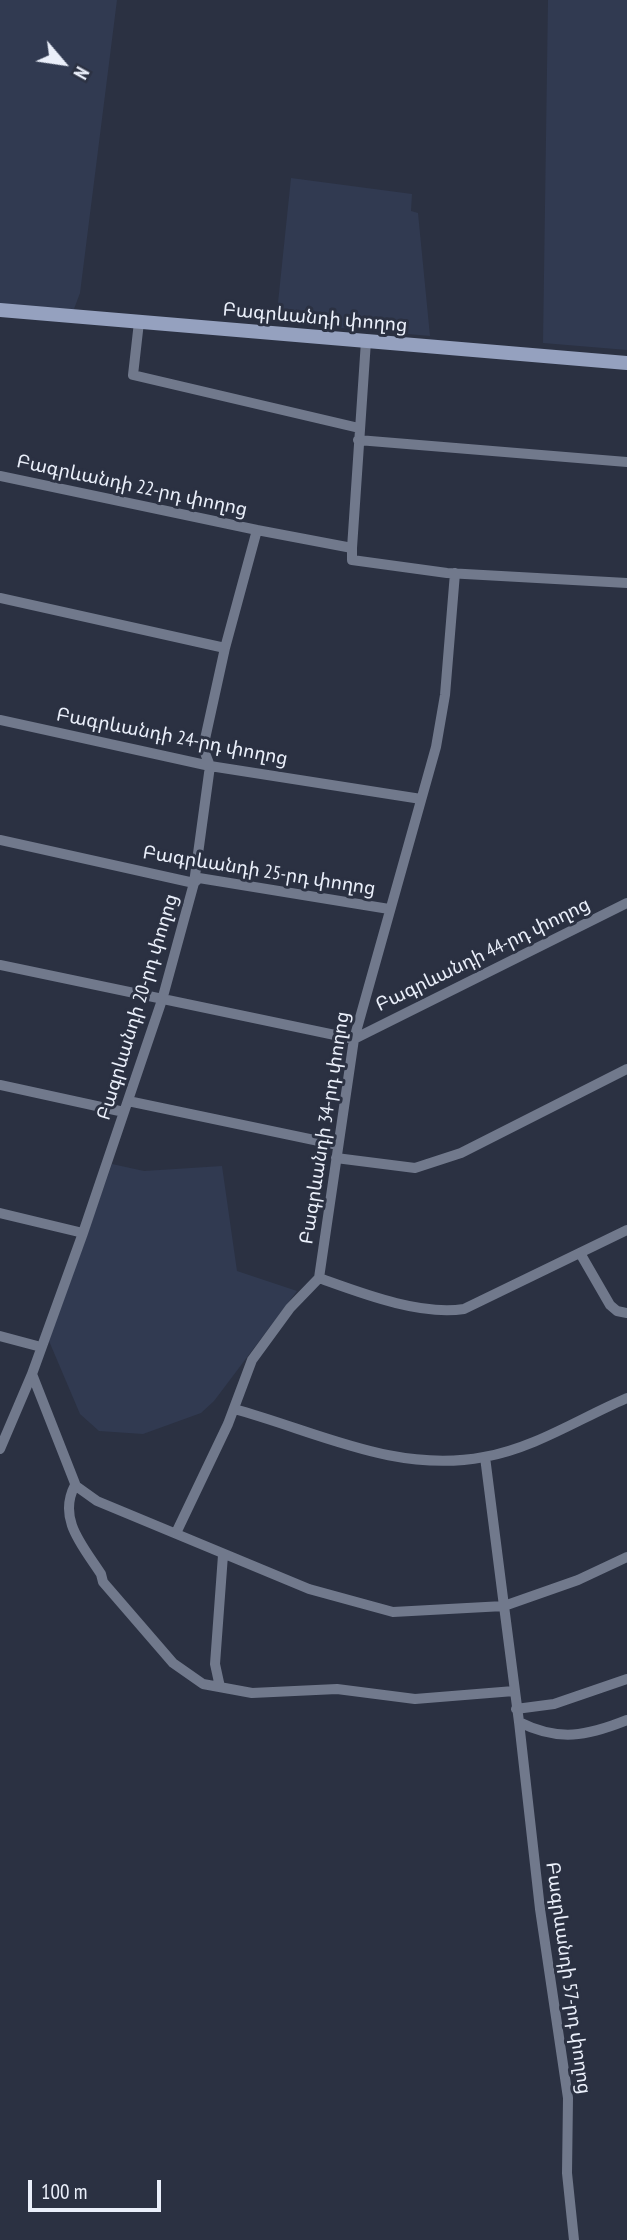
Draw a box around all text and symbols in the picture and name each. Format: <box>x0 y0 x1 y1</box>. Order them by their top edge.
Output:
north arrow <box>28 28 98 98</box>
text: N <box>68 63 94 83</box>
street label: Բագրևանդի փողոց <box>222 299 408 337</box>
street label: Բագրևանդի 22-րդ փողոց <box>14 450 250 522</box>
street label: Բագրևանդի 24-րդ փողոց <box>54 703 290 771</box>
street label: Բագրևանդի 25-րդ փողոց <box>141 841 377 901</box>
street label: Բագրևանդի 20-րդ փողոց <box>93 891 183 1123</box>
street label: Բագրևանդի 44-րդ փողոց <box>372 893 594 1017</box>
street label: Բագրևանդի 34-րդ փողոց <box>295 1010 355 1246</box>
street label: Բագրևանդի 57-րդ փողոց <box>540 1860 596 2096</box>
scale bar <box>32 2166 164 2210</box>
text: 100 m <box>41 2178 87 2205</box>

